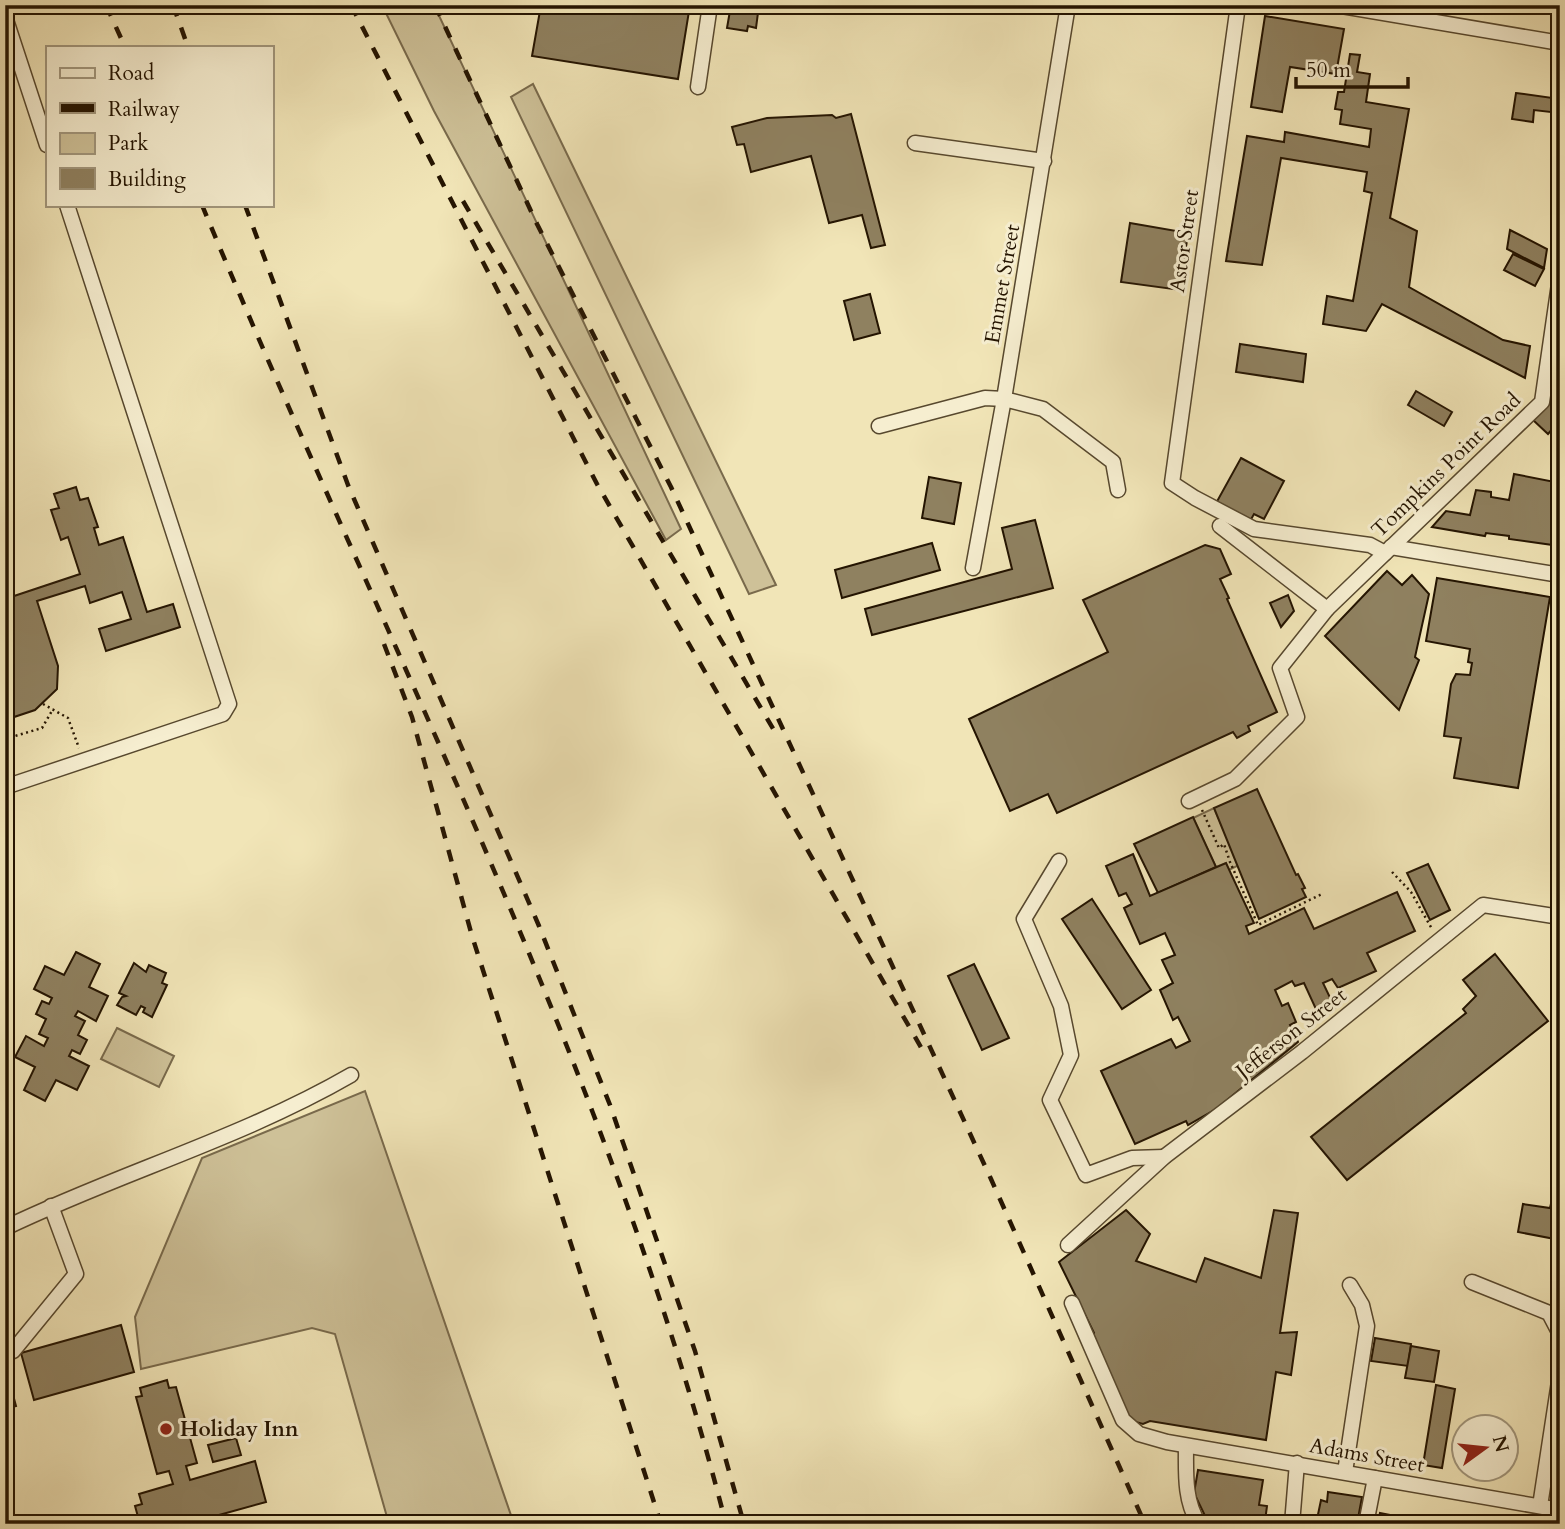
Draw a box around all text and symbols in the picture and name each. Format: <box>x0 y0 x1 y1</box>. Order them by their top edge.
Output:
legend <box>46 46 273 206</box>
scale bar <box>1296 46 1408 90</box>
text: 50 m <box>1306 56 1351 85</box>
text: Road <box>108 59 154 88</box>
text: Railway <box>108 95 180 124</box>
text: Park <box>108 129 149 158</box>
text: Building <box>108 165 186 194</box>
street label: Astor Street <box>1163 187 1206 294</box>
street label: Emmet Street <box>978 222 1027 346</box>
street label: Tompkins Point Road <box>1365 386 1527 544</box>
street label: Jefferson Street <box>1228 981 1353 1088</box>
north arrow <box>1450 1414 1520 1484</box>
place label: Holiday Inn <box>180 1415 299 1444</box>
marker: Holiday Inn <box>158 1421 174 1437</box>
street label: Adams Street <box>1307 1431 1427 1480</box>
text: N <box>1486 1433 1515 1456</box>

